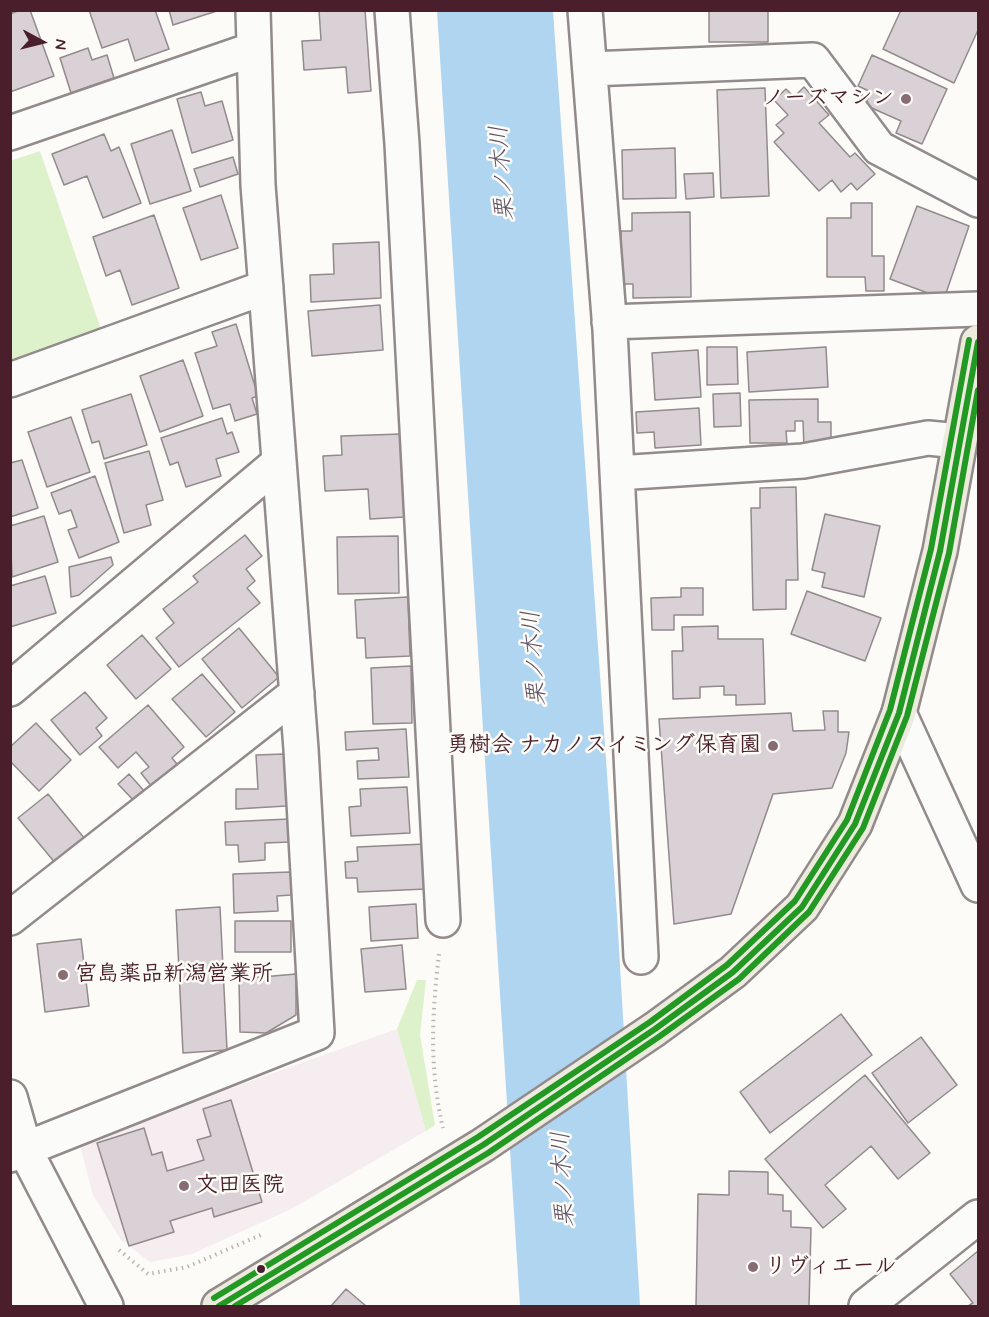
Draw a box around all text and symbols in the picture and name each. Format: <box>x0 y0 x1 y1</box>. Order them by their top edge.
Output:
north arrow <box>12 12 72 72</box>
text: N <box>49 38 71 51</box>
place label: ノーズマシン <box>762 86 894 112</box>
marker: ノーズマシン <box>899 92 913 106</box>
water label: 栗ノ木川 <box>486 124 522 222</box>
water label: 栗ノ木川 <box>518 609 554 707</box>
place label: 勇樹会 ナカノスイミング保育園 <box>447 733 761 759</box>
marker: 勇樹会 ナカノスイミング保育園 <box>766 739 780 753</box>
place label: 宮島薬品新潟営業所 <box>75 962 273 988</box>
marker: 宮島薬品新潟営業所 <box>56 968 70 982</box>
water label: 栗ノ木川 <box>548 1130 582 1228</box>
place label: 文田医院 <box>196 1173 284 1199</box>
marker: 文田医院 <box>177 1179 191 1193</box>
place label: リヴィエール <box>765 1254 897 1280</box>
marker: リヴィエール <box>746 1260 760 1274</box>
unlabelled marker <box>255 1263 267 1275</box>

